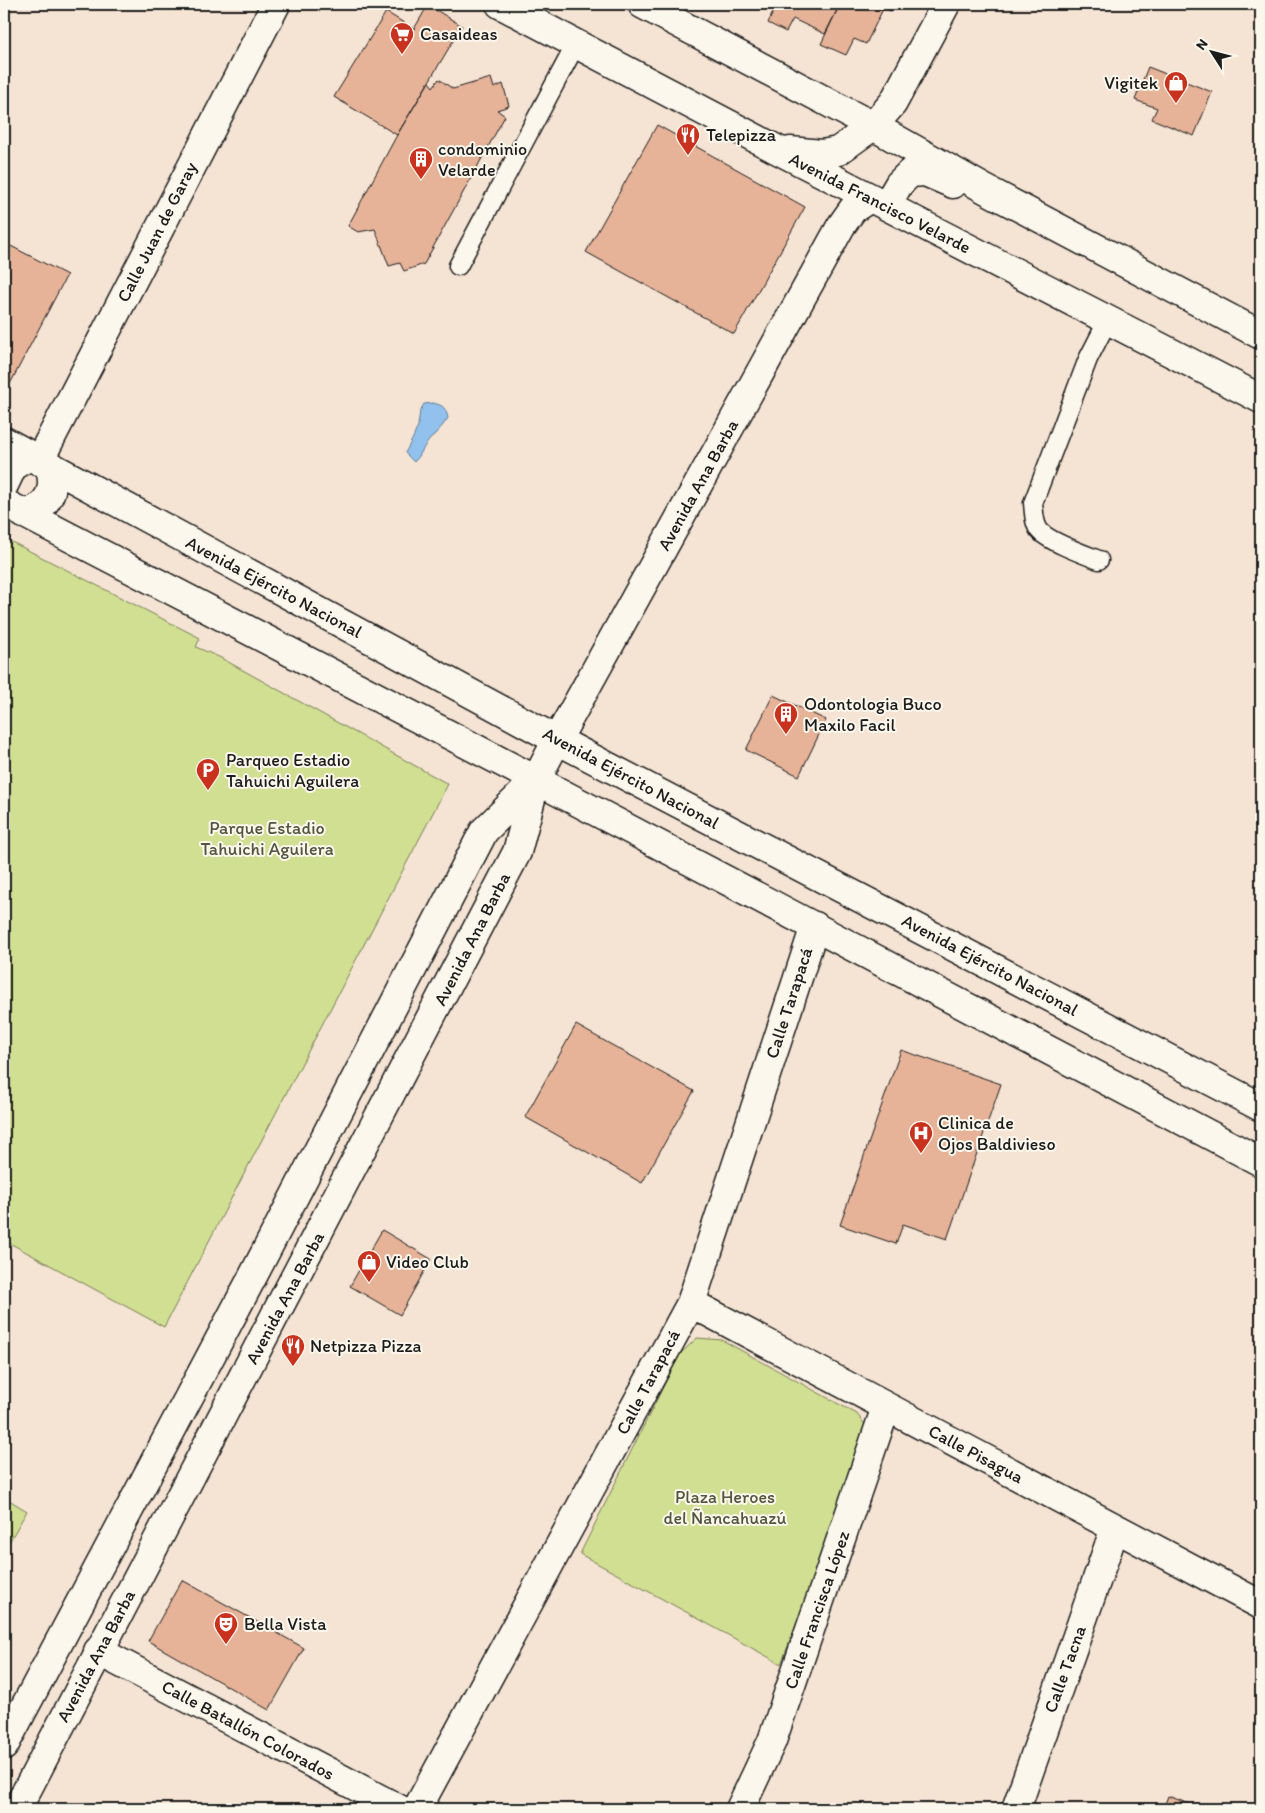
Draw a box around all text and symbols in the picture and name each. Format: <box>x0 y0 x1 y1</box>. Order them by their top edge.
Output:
supermarket icon: Casaideas <box>389 21 415 55</box>
place label: Casaideas <box>420 23 498 45</box>
north arrow <box>1188 28 1238 78</box>
text: N <box>1192 36 1212 53</box>
shop icon: Vigitek <box>1163 70 1189 104</box>
place label: Vigitek <box>1104 72 1159 94</box>
restaurant icon: Telepizza <box>675 122 701 156</box>
place label: Telepizza <box>706 124 777 146</box>
place label: condominio Velarde <box>438 138 527 181</box>
building icon: condominio Velarde <box>408 146 434 180</box>
street label: Avenida Francisco Velarde <box>785 148 975 258</box>
street label: Calle Juan de Garay <box>112 158 202 306</box>
street label: Avenida Ana Barba <box>653 415 744 554</box>
street label: Avenida Ejército Nacional <box>182 531 366 643</box>
place label: Odontologia Buco Maxilo Facil <box>804 693 942 736</box>
building icon: Odontologia Buco Maxilo Facil <box>773 701 799 735</box>
street label: Avenida Ejército Nacional <box>539 722 723 834</box>
place label: Parqueo Estadio Tahuichi Aguilera <box>226 749 359 792</box>
parking icon: Parqueo Estadio Tahuichi Aguilera <box>195 757 221 791</box>
park label: Parque Estadio Tahuichi Aguilera <box>200 817 334 860</box>
street label: Avenida Ana Barba <box>429 868 515 1009</box>
street label: Avenida Ejército Nacional <box>898 909 1082 1021</box>
street label: Calle Tarapacá <box>761 944 818 1061</box>
place label: Clinica de Ojos Baldivieso <box>938 1112 1056 1155</box>
hospital icon: Clinica de Ojos Baldivieso <box>908 1120 934 1154</box>
street label: Avenida Ana Barba <box>241 1227 329 1368</box>
shop icon: Video Club <box>356 1249 382 1283</box>
place label: Video Club <box>386 1251 469 1273</box>
street label: Calle Tarapacá <box>611 1325 685 1438</box>
restaurant icon: Netpizza Pizza <box>280 1333 306 1367</box>
place label: Netpizza Pizza <box>310 1335 422 1357</box>
street label: Calle Pisagua <box>925 1420 1028 1489</box>
park label: Plaza Heroes del Ñancahuazú <box>664 1486 786 1529</box>
street label: Calle Francisca López <box>780 1527 855 1692</box>
street label: Avenida Ana Barba <box>52 1585 140 1726</box>
theatre icon: Bella Vista <box>213 1611 239 1645</box>
place label: Bella Vista <box>244 1613 327 1635</box>
street label: Calle Tacna <box>1039 1622 1091 1716</box>
street label: Calle Batallón Colorados <box>158 1675 338 1785</box>

